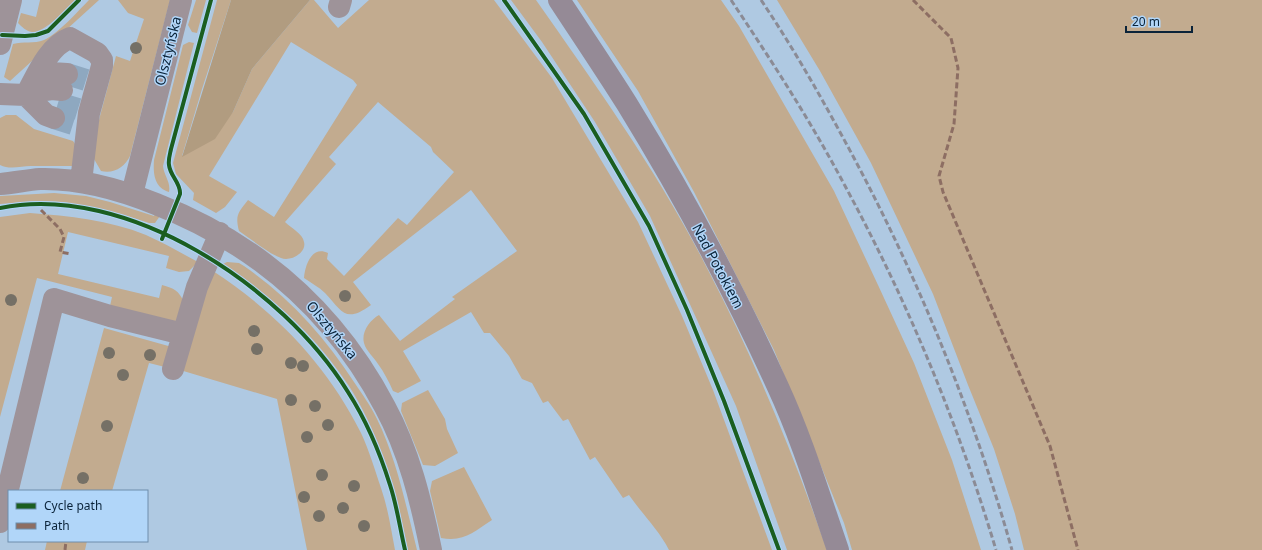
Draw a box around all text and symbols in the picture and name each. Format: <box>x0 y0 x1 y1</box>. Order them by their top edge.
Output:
scale bar <box>1126 8 1192 34</box>
text: 20 m <box>1132 13 1160 30</box>
street label: Olsztyńska <box>150 14 185 87</box>
street label: Nad Potokiem <box>688 220 749 311</box>
street label: Olsztyńska <box>302 296 362 363</box>
legend <box>8 490 148 542</box>
text: Cycle path <box>44 497 102 514</box>
text: Path <box>44 517 70 534</box>

